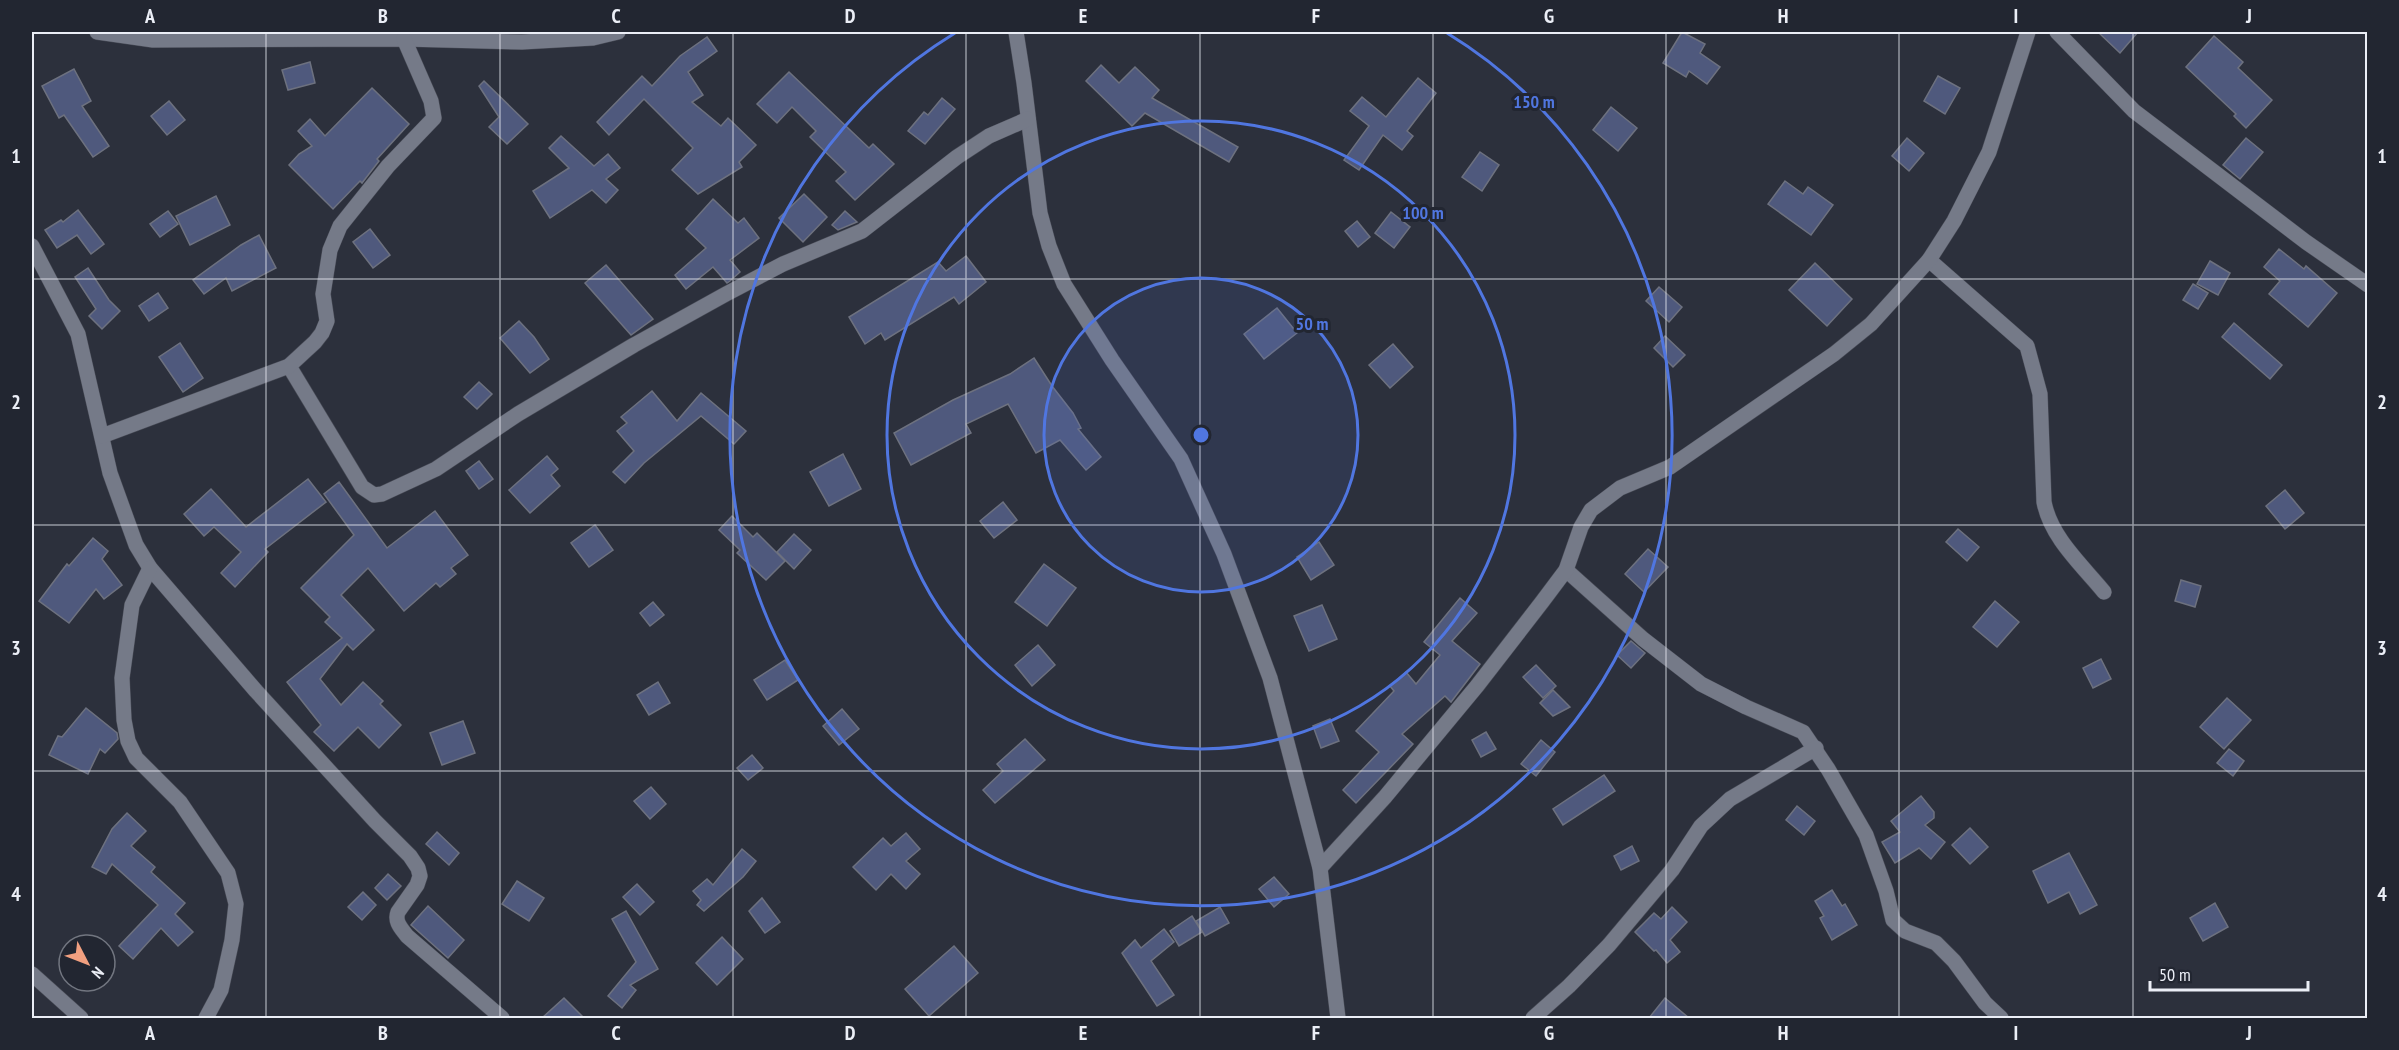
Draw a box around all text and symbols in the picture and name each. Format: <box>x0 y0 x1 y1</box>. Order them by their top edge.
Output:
text: A <box>144 3 156 29</box>
text: B <box>378 3 388 29</box>
text: C <box>611 3 621 29</box>
text: D <box>845 3 856 29</box>
text: E <box>1079 3 1087 29</box>
text: F <box>1312 3 1320 29</box>
text: G <box>1544 3 1554 29</box>
text: H <box>1778 3 1788 29</box>
text: I <box>2014 3 2018 29</box>
text: J <box>2245 3 2252 29</box>
text: 150 m <box>1513 90 1555 113</box>
text: 1 <box>11 143 21 169</box>
text: 1 <box>2377 143 2387 169</box>
text: 100 m <box>1402 201 1444 224</box>
text: 50 m <box>1296 312 1328 335</box>
text: 2 <box>11 389 21 415</box>
text: 2 <box>2377 389 2387 415</box>
centre of rings <box>1191 425 1211 445</box>
text: 3 <box>11 635 21 661</box>
text: 3 <box>2377 635 2387 661</box>
text: 4 <box>11 881 21 907</box>
text: 4 <box>2377 881 2387 907</box>
north arrow <box>57 933 117 993</box>
scale bar <box>2150 954 2308 992</box>
text: N <box>88 963 108 983</box>
text: 50 m <box>2159 963 2191 986</box>
text: A <box>144 1020 156 1046</box>
text: B <box>378 1020 388 1046</box>
text: C <box>611 1020 621 1046</box>
text: D <box>845 1020 856 1046</box>
text: E <box>1079 1020 1087 1046</box>
text: F <box>1312 1020 1320 1046</box>
text: G <box>1544 1020 1554 1046</box>
text: H <box>1778 1020 1788 1046</box>
text: I <box>2014 1020 2018 1046</box>
text: J <box>2245 1020 2252 1046</box>

